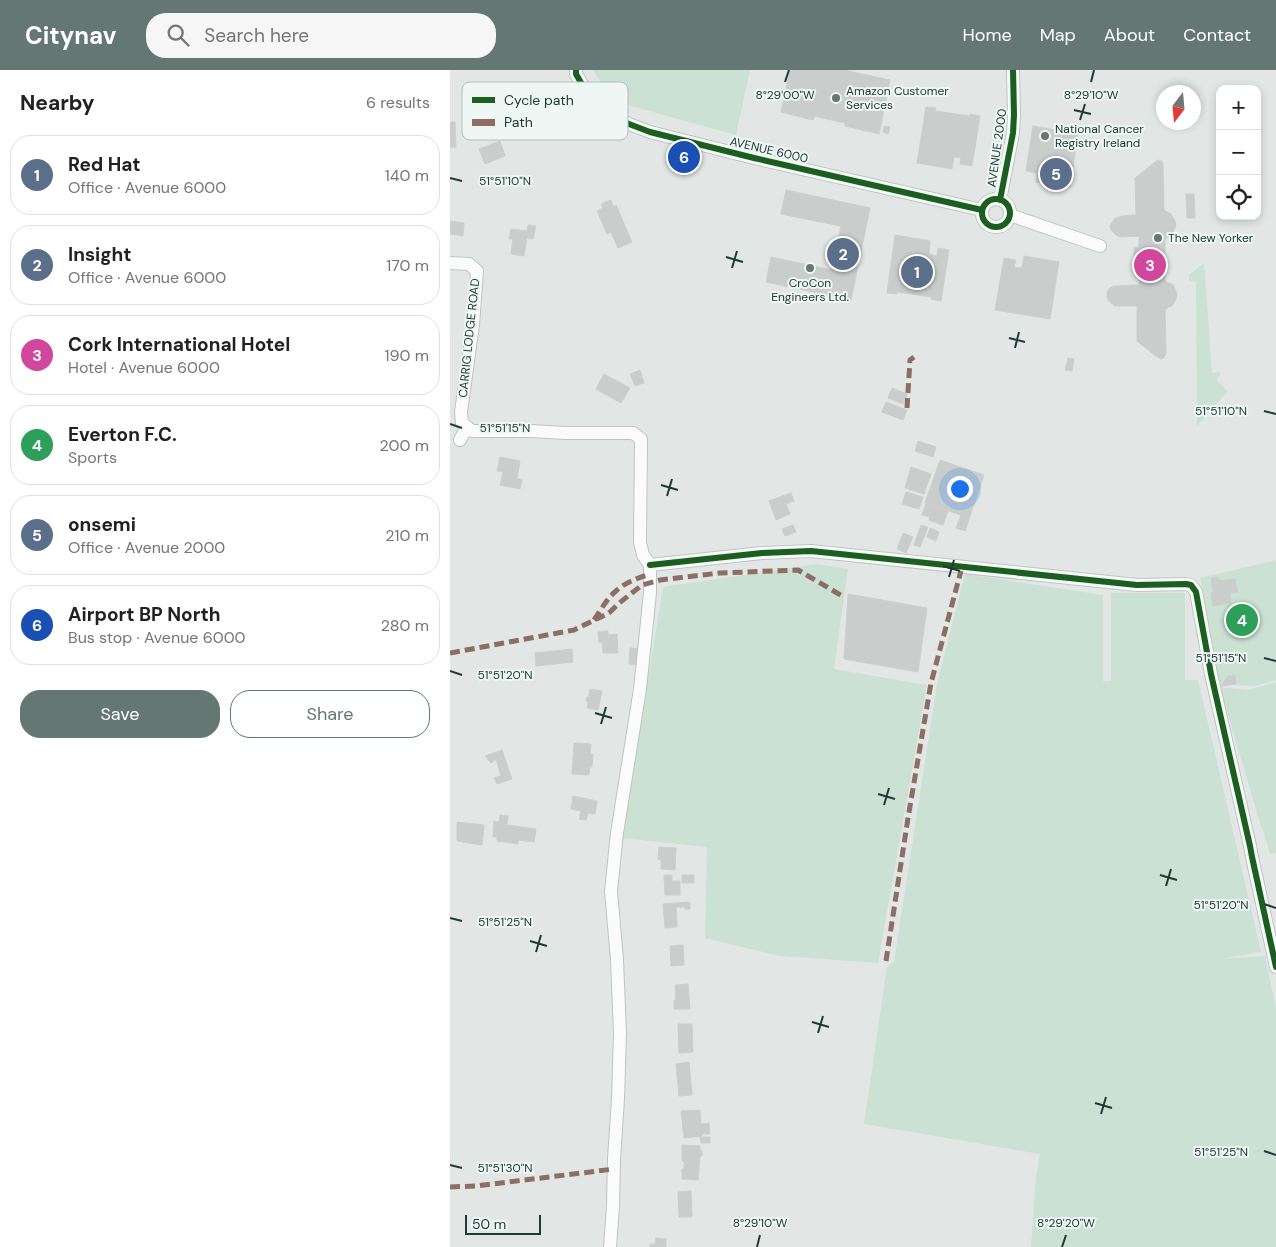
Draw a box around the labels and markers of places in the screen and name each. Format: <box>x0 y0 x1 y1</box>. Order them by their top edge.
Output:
place label: Amazon Customer Services <box>846 83 949 113</box>
marker: Amazon Customer Services <box>830 92 842 104</box>
place label: National Cancer Registry Ireland <box>1055 121 1144 151</box>
marker: National Cancer Registry Ireland <box>1039 130 1051 142</box>
pin: 6 <box>668 138 700 176</box>
pin: 5 <box>1040 155 1072 193</box>
place label: The New Yorker <box>1168 230 1254 246</box>
marker: The New Yorker <box>1152 232 1164 244</box>
pin: 2 <box>827 235 859 273</box>
pin: 3 <box>1134 246 1166 284</box>
pin: 1 <box>901 253 933 291</box>
marker: CroCon Engineers Ltd. <box>804 262 816 274</box>
place label: CroCon Engineers Ltd. <box>771 275 849 305</box>
pin: 4 <box>1226 601 1258 639</box>

